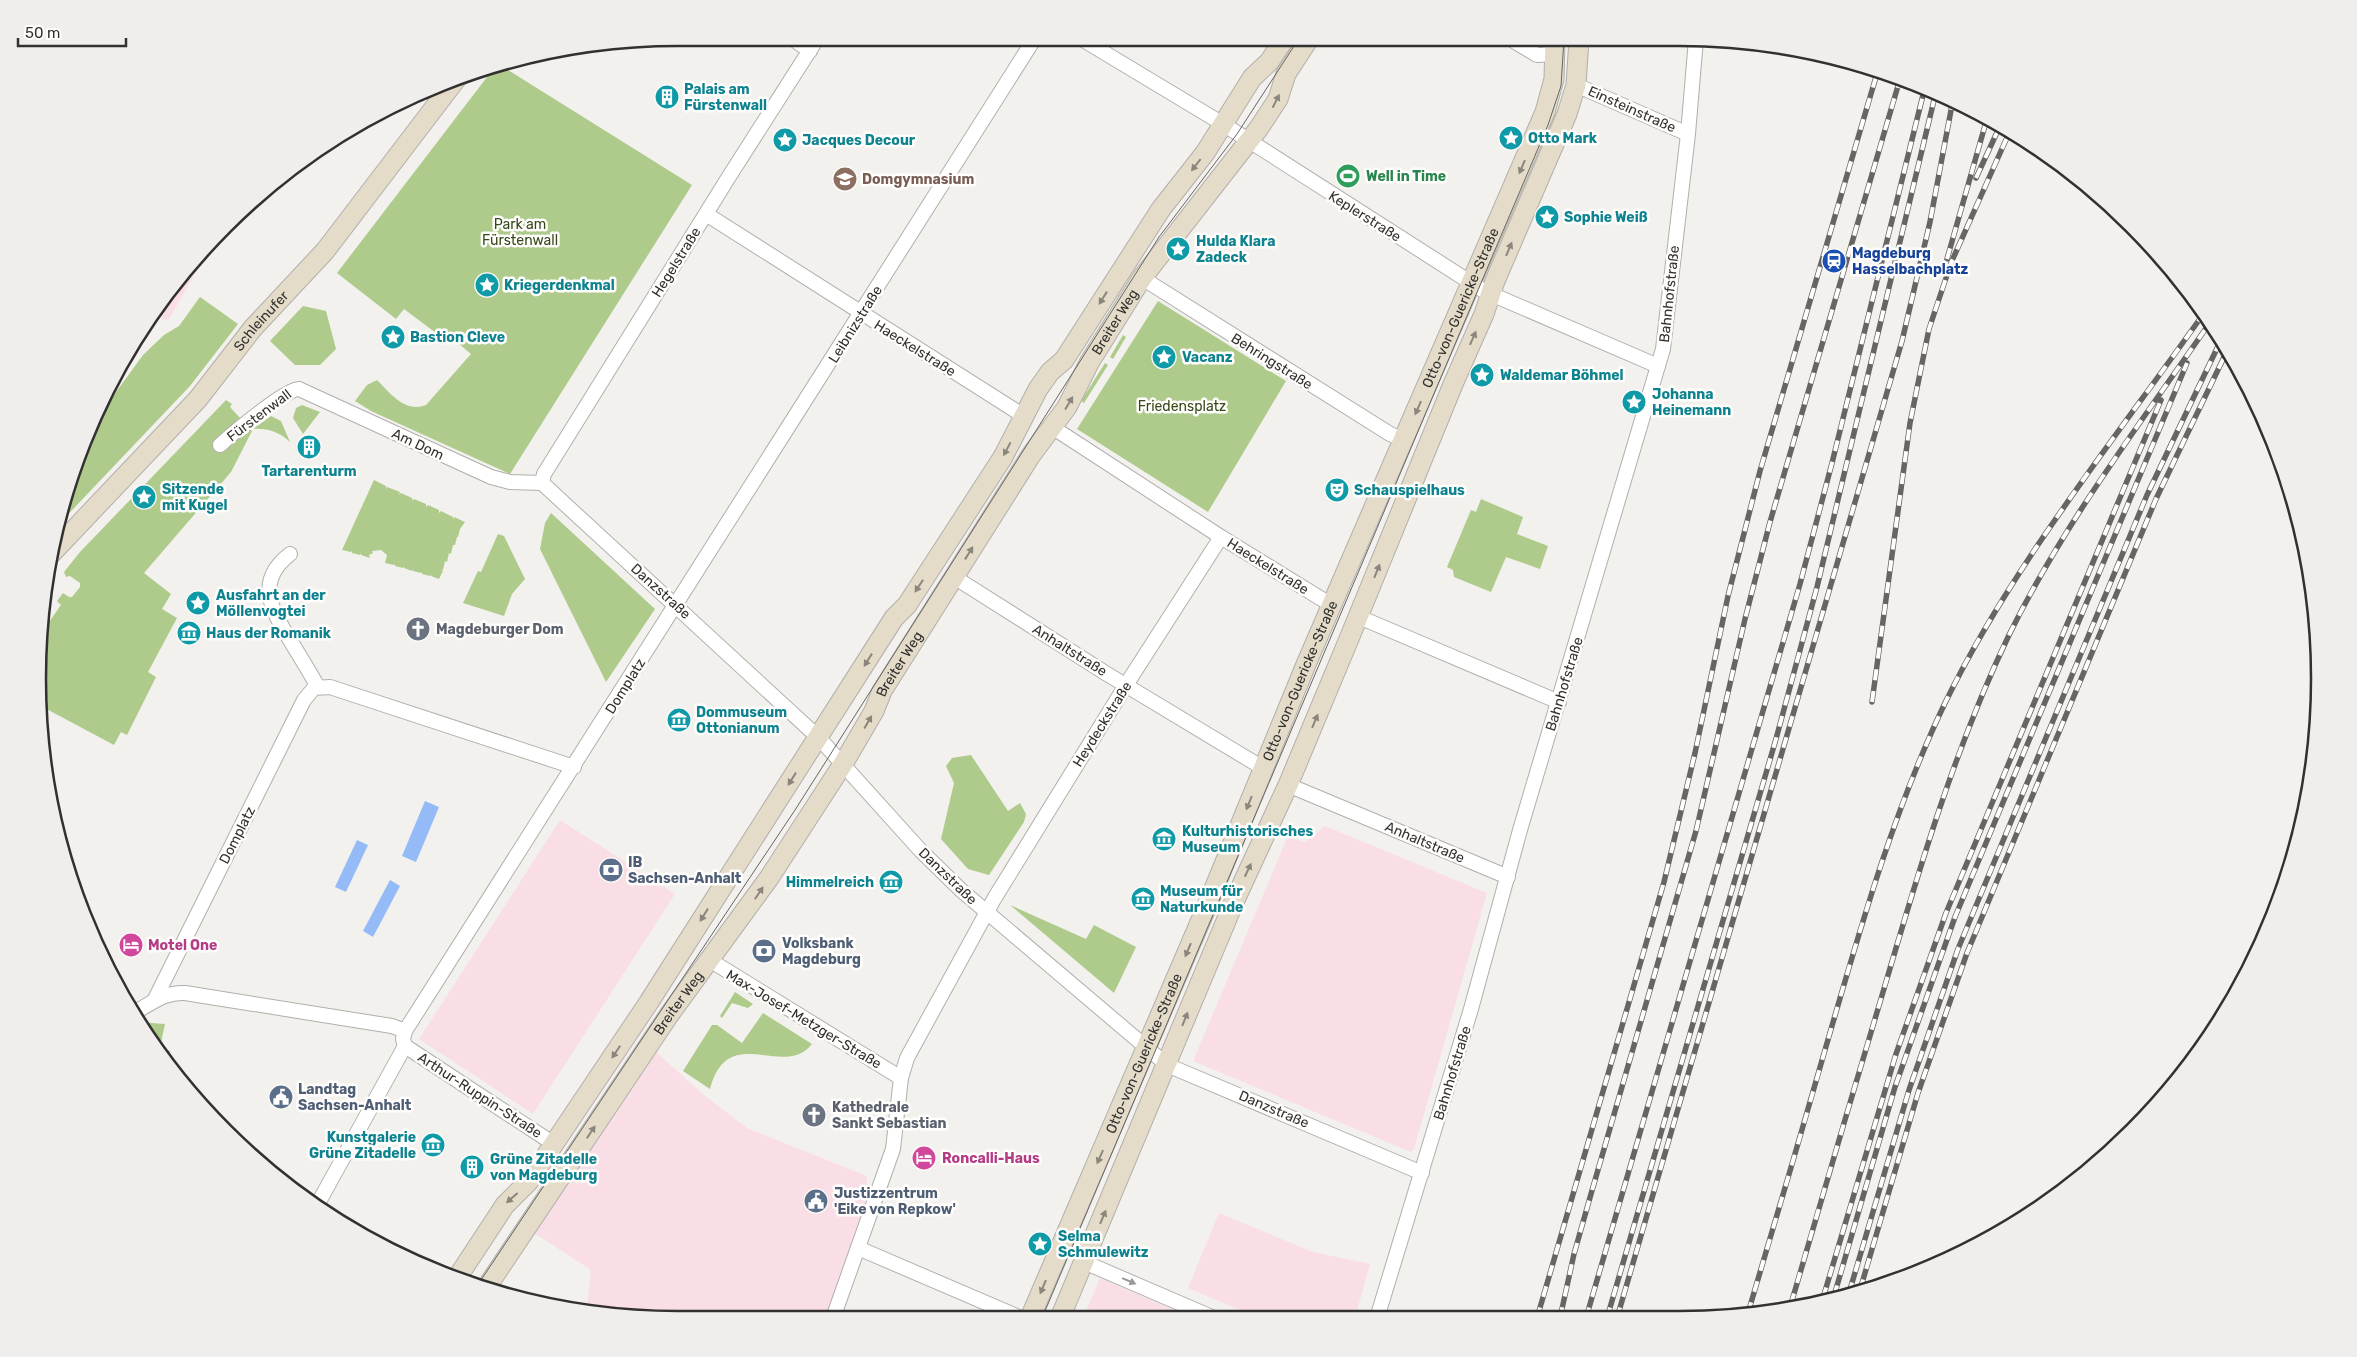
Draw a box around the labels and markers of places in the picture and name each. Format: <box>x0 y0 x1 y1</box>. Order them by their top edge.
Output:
place label: Palais am Fürstenwall <box>684 81 767 114</box>
building icon: Palais am Fürstenwall <box>654 84 680 110</box>
place icon: Otto Mark <box>1498 125 1524 151</box>
place icon: Jacques Decour <box>772 127 798 153</box>
place label: Otto Mark <box>1528 130 1598 147</box>
place label: Jacques Decour <box>802 132 916 149</box>
sports icon: Well in Time <box>1335 163 1361 189</box>
school or university icon: Domgymnasium <box>832 166 858 192</box>
place label: Well in Time <box>1366 168 1446 185</box>
place label: Domgymnasium <box>862 171 974 188</box>
place icon: Sophie Weiß <box>1534 204 1560 230</box>
place label: Sophie Weiß <box>1564 209 1648 226</box>
place label: Hulda Klara Zadeck <box>1196 233 1276 266</box>
place icon: Hulda Klara Zadeck <box>1165 236 1191 262</box>
place label: Magdeburg Hasselbachplatz <box>1852 245 1969 278</box>
station icon: Magdeburg Hasselbachplatz <box>1821 248 1847 274</box>
place icon: Kriegerdenkmal <box>474 272 500 298</box>
place label: Kriegerdenkmal <box>504 277 615 294</box>
place icon: Bastion Cleve <box>380 324 406 350</box>
place label: Bastion Cleve <box>410 329 505 346</box>
place icon: Vacanz <box>1151 344 1177 370</box>
place label: Vacanz <box>1182 349 1233 366</box>
place icon: Waldemar Böhmel <box>1469 362 1495 388</box>
place label: Waldemar Böhmel <box>1500 367 1624 384</box>
place label: Johanna Heinemann <box>1652 386 1731 419</box>
place icon: Johanna Heinemann <box>1621 389 1647 415</box>
building icon: Tartarenturm <box>296 434 322 460</box>
place label: Tartarenturm <box>261 463 357 480</box>
theatre icon: Schauspielhaus <box>1324 477 1350 503</box>
place label: Sitzende mit Kugel <box>162 481 228 514</box>
place label: Schauspielhaus <box>1354 482 1465 499</box>
place icon: Sitzende mit Kugel <box>131 484 157 510</box>
place label: Ausfahrt an der Möllenvogtei <box>216 587 326 620</box>
place icon: Ausfahrt an der Möllenvogtei <box>185 590 211 616</box>
church icon: Magdeburger Dom <box>405 616 431 642</box>
museum icon: Haus der Romanik <box>176 620 202 646</box>
place label: Magdeburger Dom <box>436 621 564 638</box>
place label: Haus der Romanik <box>206 625 332 642</box>
place label: Dommuseum Ottonianum <box>696 704 787 737</box>
museum icon: Dommuseum Ottonianum <box>666 707 692 733</box>
place label: Kulturhistorisches Museum <box>1182 823 1314 856</box>
museum icon: Kulturhistorisches Museum <box>1151 826 1177 852</box>
place label: IB Sachsen-Anhalt <box>628 854 742 887</box>
bank icon: IB Sachsen-Anhalt <box>598 857 624 883</box>
museum icon: Himmelreich <box>878 869 904 895</box>
place label: Himmelreich <box>786 874 874 891</box>
place label: Museum für Naturkunde <box>1160 883 1243 916</box>
museum icon: Museum für Naturkunde <box>1130 886 1156 912</box>
hotel icon: Motel One <box>118 932 144 958</box>
place label: Volksbank Magdeburg <box>782 935 861 968</box>
place label: Motel One <box>148 937 217 954</box>
bank icon: Volksbank Magdeburg <box>751 938 777 964</box>
place label: Landtag Sachsen-Anhalt <box>298 1081 412 1114</box>
public building icon: Landtag Sachsen-Anhalt <box>268 1084 294 1110</box>
place label: Kathedrale Sankt Sebastian <box>832 1099 946 1132</box>
church icon: Kathedrale Sankt Sebastian <box>801 1102 827 1128</box>
place label: Kunstgalerie Grüne Zitadelle <box>309 1129 416 1162</box>
museum icon: Kunstgalerie Grüne Zitadelle <box>420 1132 446 1158</box>
hotel icon: Roncalli-Haus <box>911 1145 937 1171</box>
place label: Roncalli-Haus <box>942 1150 1040 1167</box>
place label: Grüne Zitadelle von Magdeburg <box>490 1151 598 1184</box>
building icon: Grüne Zitadelle von Magdeburg <box>459 1154 485 1180</box>
place label: Justizzentrum 'Eike von Repkow' <box>834 1185 956 1218</box>
public building icon: Justizzentrum 'Eike von Repkow' <box>803 1188 829 1214</box>
place label: Selma Schmulewitz <box>1058 1228 1149 1261</box>
place icon: Selma Schmulewitz <box>1027 1231 1053 1257</box>

